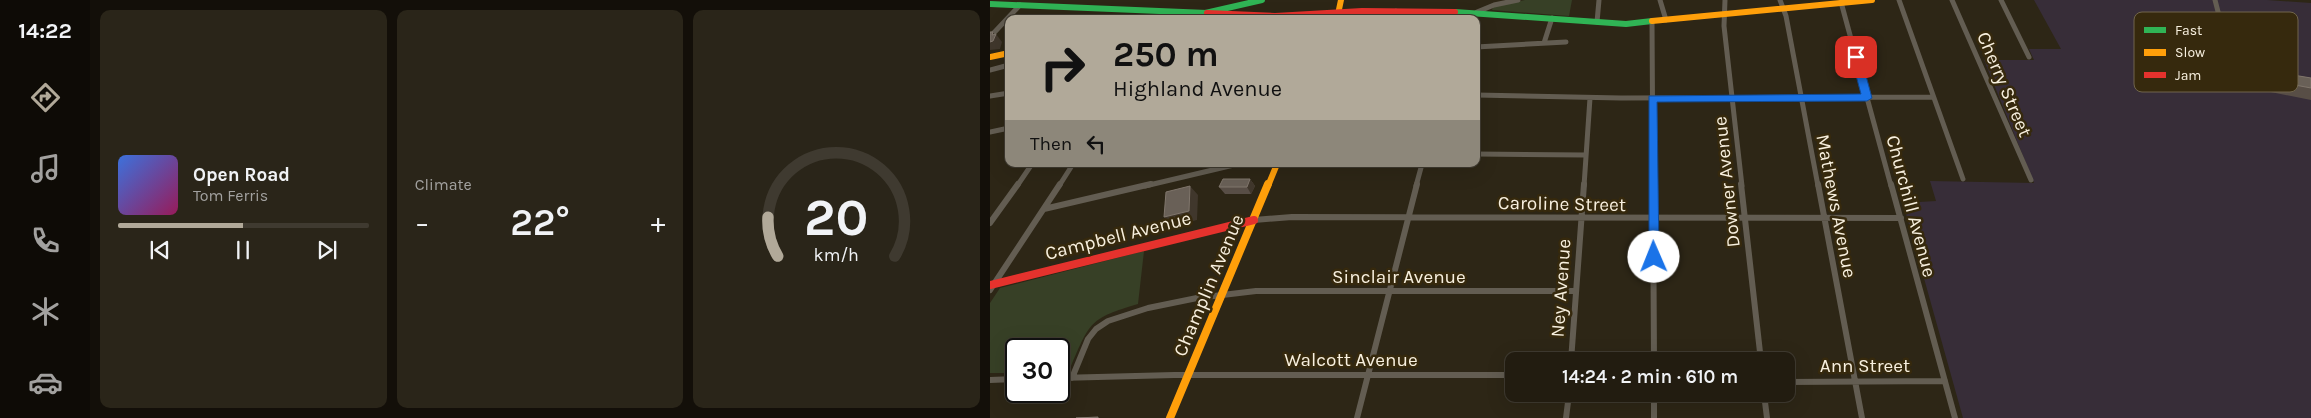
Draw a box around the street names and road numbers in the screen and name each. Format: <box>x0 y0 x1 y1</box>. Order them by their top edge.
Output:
street label: Cherry Street <box>1972 28 2036 140</box>
street label: Downer Avenue <box>1709 115 1745 249</box>
street label: Mathews Avenue <box>1811 133 1861 280</box>
street label: Churchill Avenue <box>1882 133 1941 280</box>
street label: Caroline Street <box>1498 192 1626 216</box>
street label: Campbell Avenue <box>1043 207 1194 265</box>
street label: Champlin Avenue <box>1169 211 1249 360</box>
street label: Ney Avenue <box>1547 238 1575 338</box>
street label: Sinclair Avenue <box>1332 266 1466 288</box>
street label: Walcott Avenue <box>1284 349 1418 371</box>
street label: Ann Street <box>1820 355 1910 377</box>

